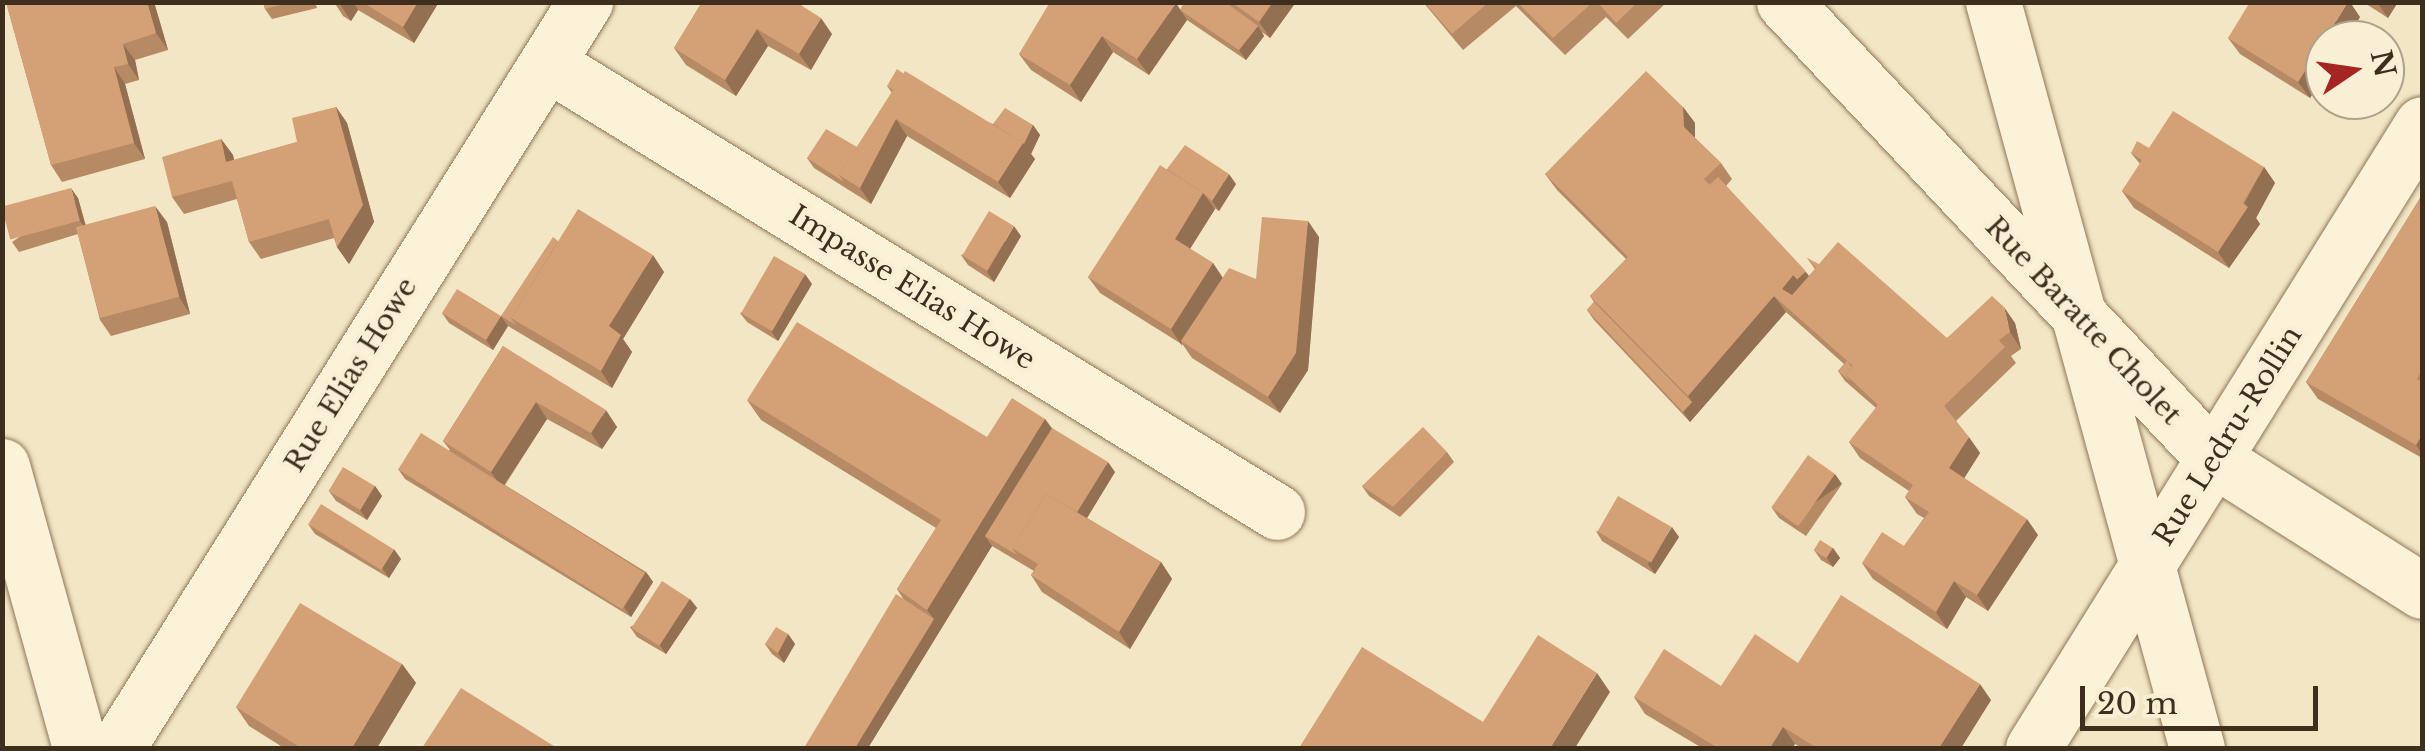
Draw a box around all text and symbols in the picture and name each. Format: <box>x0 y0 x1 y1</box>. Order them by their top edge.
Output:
north arrow <box>2305 20 2405 120</box>
text: N <box>2363 47 2403 80</box>
street label: Impasse Elias Howe <box>783 199 1041 377</box>
street label: Rue Baratte Cholet <box>1978 210 2188 432</box>
street label: Rue Elias Howe <box>278 272 424 478</box>
street label: Rue Ledru-Rollin <box>2147 320 2309 552</box>
scale bar <box>2085 666 2322 728</box>
text: 20 m <box>2097 685 2178 722</box>

